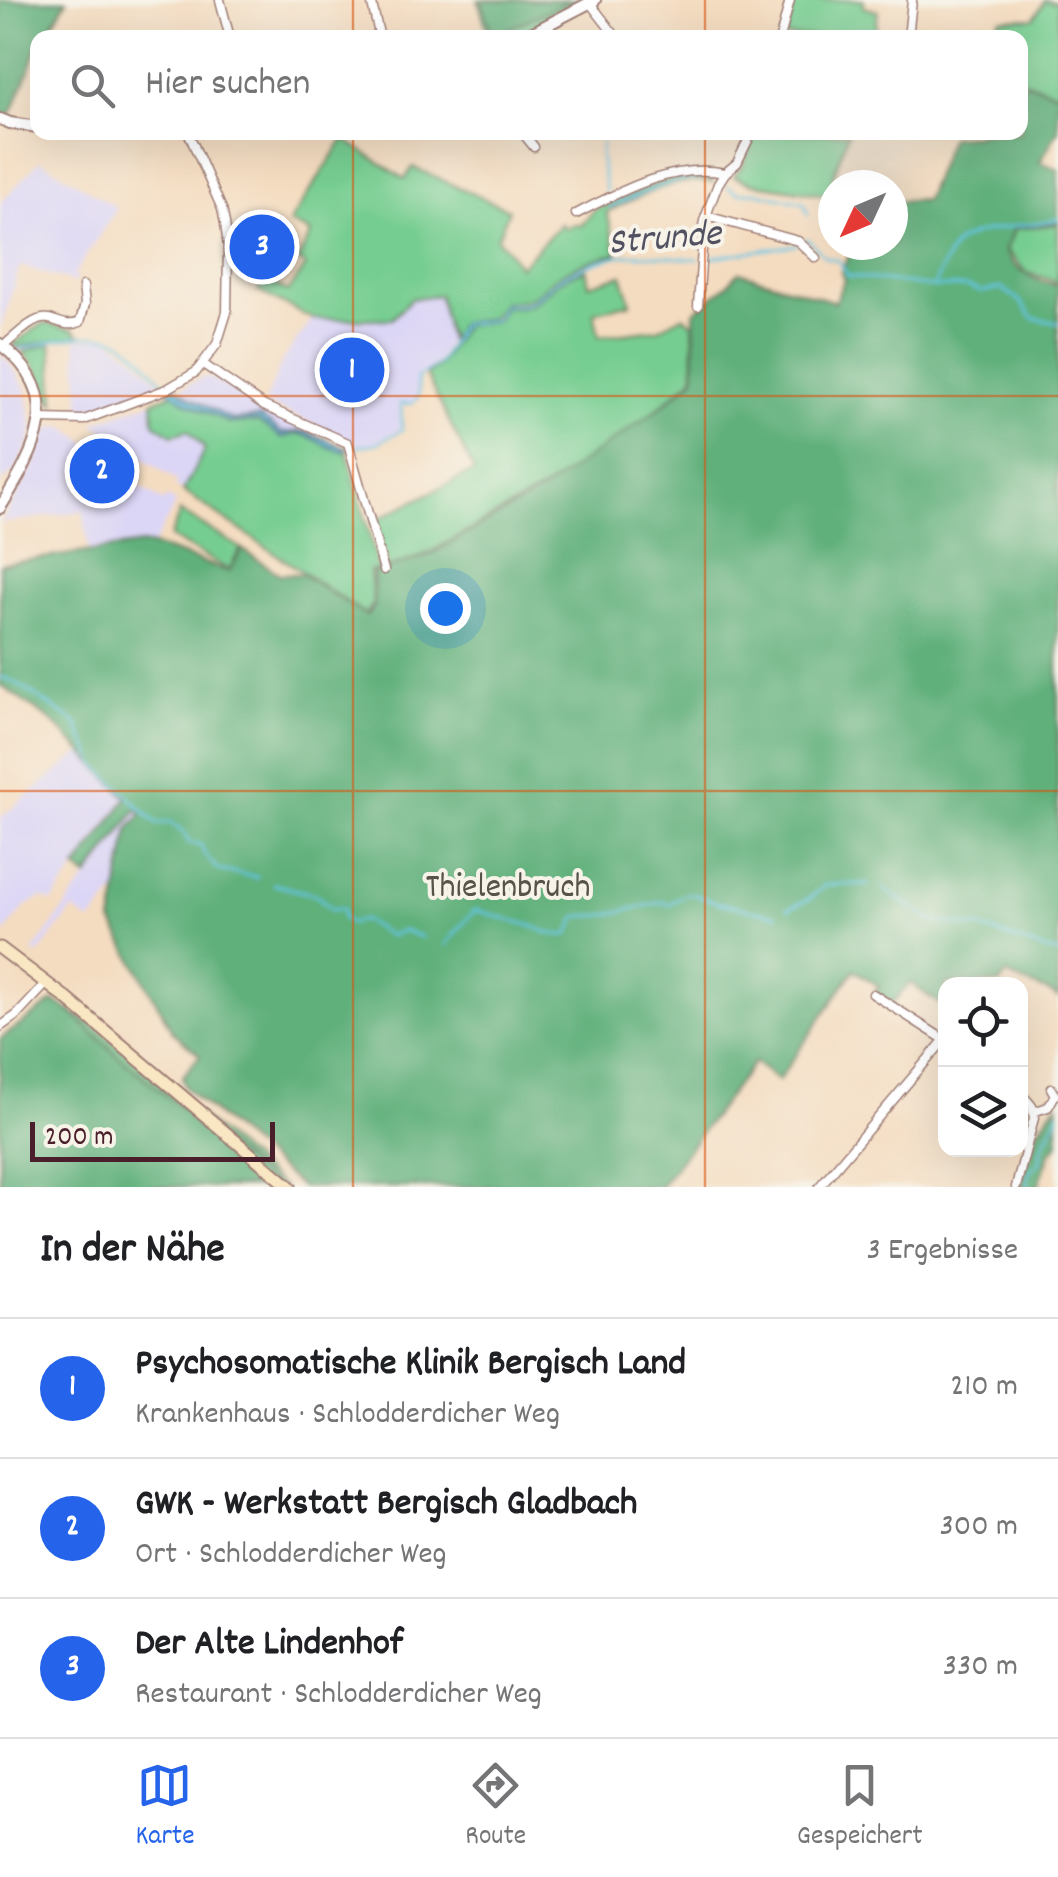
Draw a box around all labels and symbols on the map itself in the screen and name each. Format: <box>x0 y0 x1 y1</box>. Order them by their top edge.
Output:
north arrow <box>818 170 908 260</box>
water label: Strunde <box>606 208 726 273</box>
pin: 3 <box>230 210 294 284</box>
pin: 1 <box>320 332 384 408</box>
pin: 2 <box>70 434 134 508</box>
your location <box>420 583 471 634</box>
park label: Thielenbruch <box>425 864 591 914</box>
scale bar <box>30 1117 275 1162</box>

